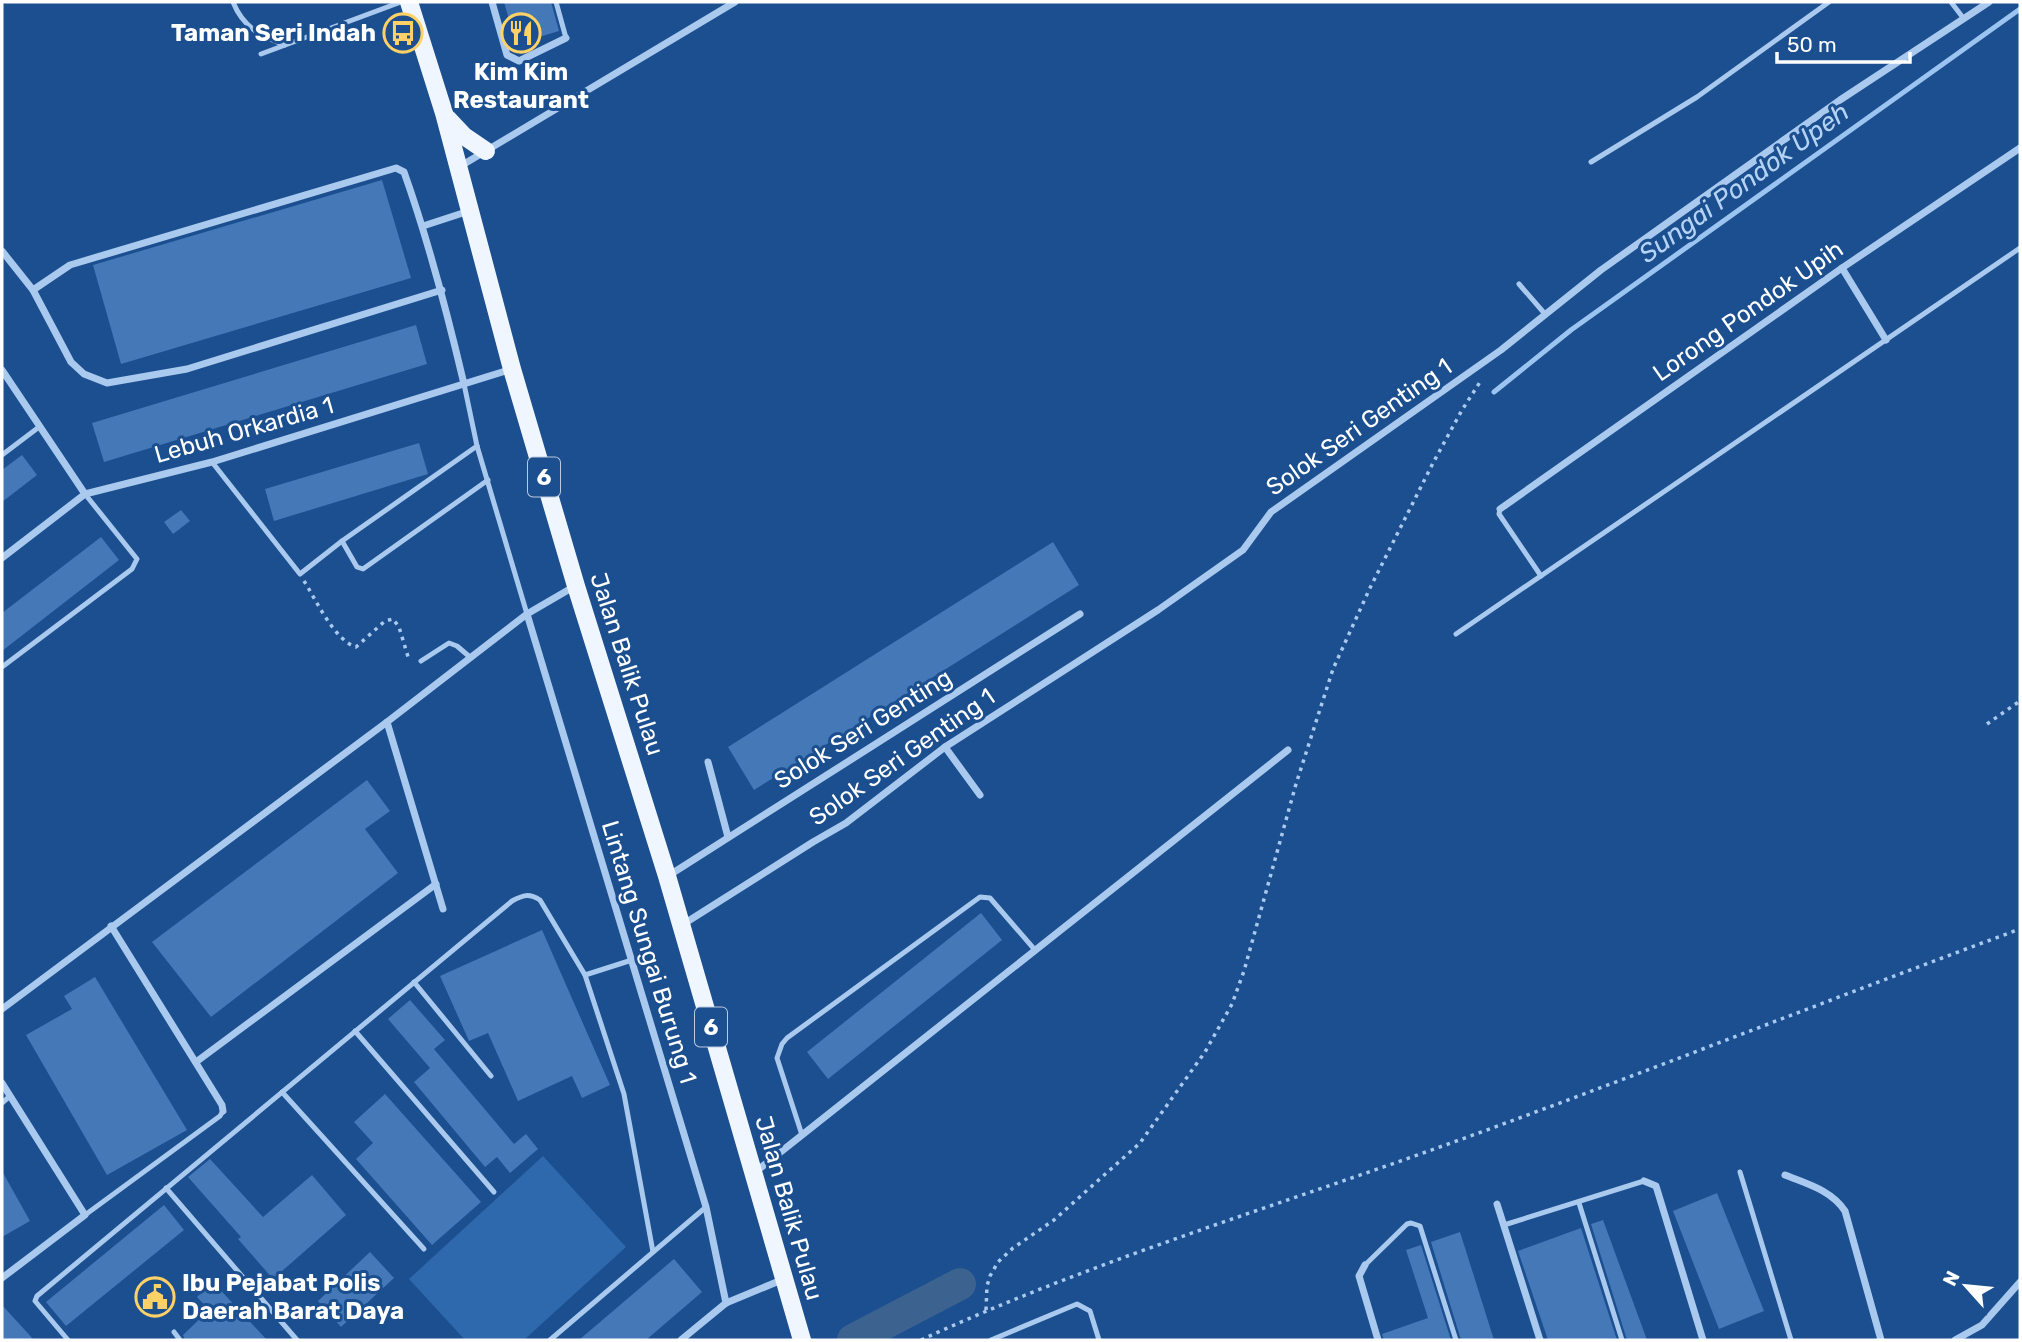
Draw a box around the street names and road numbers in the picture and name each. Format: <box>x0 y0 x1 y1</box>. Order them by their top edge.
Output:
street label: Lorong Pondok Upih <box>1648 235 1848 387</box>
street label: Solok Seri Genting 1 <box>1261 352 1457 502</box>
street label: Lebuh Orkardia 1 <box>151 391 337 469</box>
road number: 6 <box>528 457 560 496</box>
street label: Jalan Balik Pulau <box>584 569 670 759</box>
street label: Solok Seri Genting <box>769 663 957 795</box>
street label: Solok Seri Genting 1 <box>804 682 1000 832</box>
street label: Lintang Sungai Burung 1 <box>596 817 702 1087</box>
road number: 6 <box>695 1008 727 1046</box>
street label: Jalan Balik Pulau <box>749 1113 829 1303</box>

